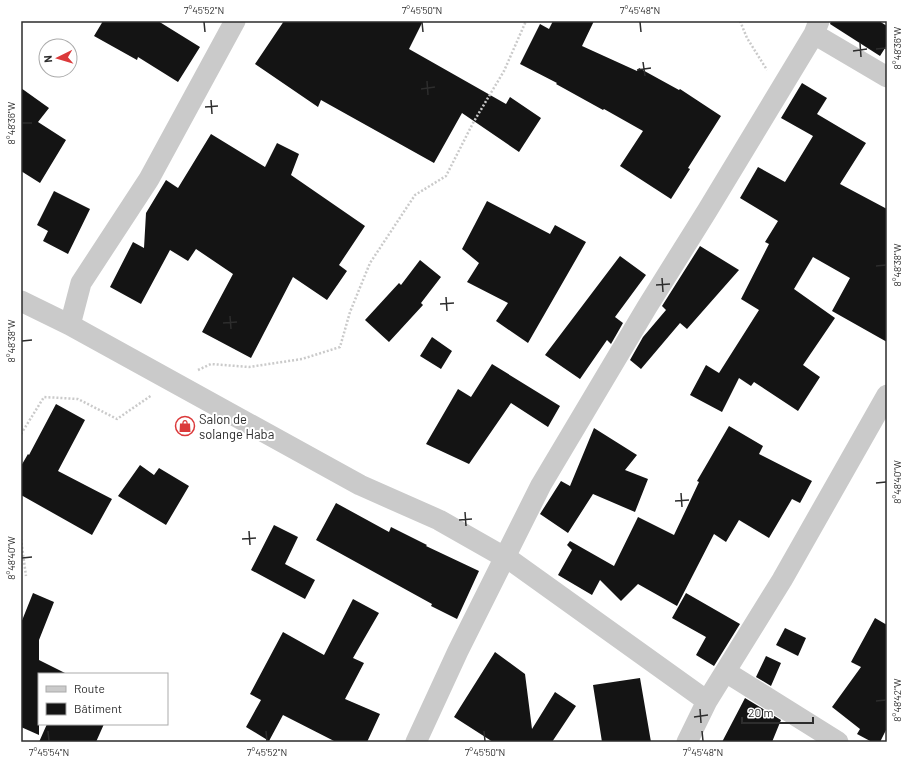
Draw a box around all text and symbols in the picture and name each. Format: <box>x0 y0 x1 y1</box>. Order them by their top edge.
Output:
text: 7°45'52"N <box>184 4 224 16</box>
text: 7°45'50"N <box>402 4 442 16</box>
text: 7°45'48"N <box>620 4 660 16</box>
text: 8°48'36"W <box>891 26 903 69</box>
north arrow <box>38 38 78 78</box>
text: N <box>41 55 54 63</box>
text: 8°48'36"W <box>5 101 17 144</box>
text: 8°48'38"W <box>891 243 903 286</box>
text: 8°48'38"W <box>5 319 17 362</box>
place label: Salon de solange Haba <box>199 411 274 442</box>
shop icon: Salon de solange Haba <box>174 415 196 437</box>
text: 8°48'40"W <box>891 460 903 504</box>
text: 8°48'40"W <box>5 536 17 580</box>
legend <box>38 673 168 725</box>
text: 8°48'42"W <box>891 678 903 722</box>
text: Route <box>74 681 105 695</box>
scale bar <box>742 699 813 725</box>
text: Bâtiment <box>74 701 122 715</box>
text: 20 m <box>748 705 774 719</box>
text: 7°45'54"N <box>29 746 69 758</box>
text: 7°45'52"N <box>247 746 287 758</box>
text: 7°45'50"N <box>465 746 505 758</box>
text: 7°45'48"N <box>683 746 723 758</box>

